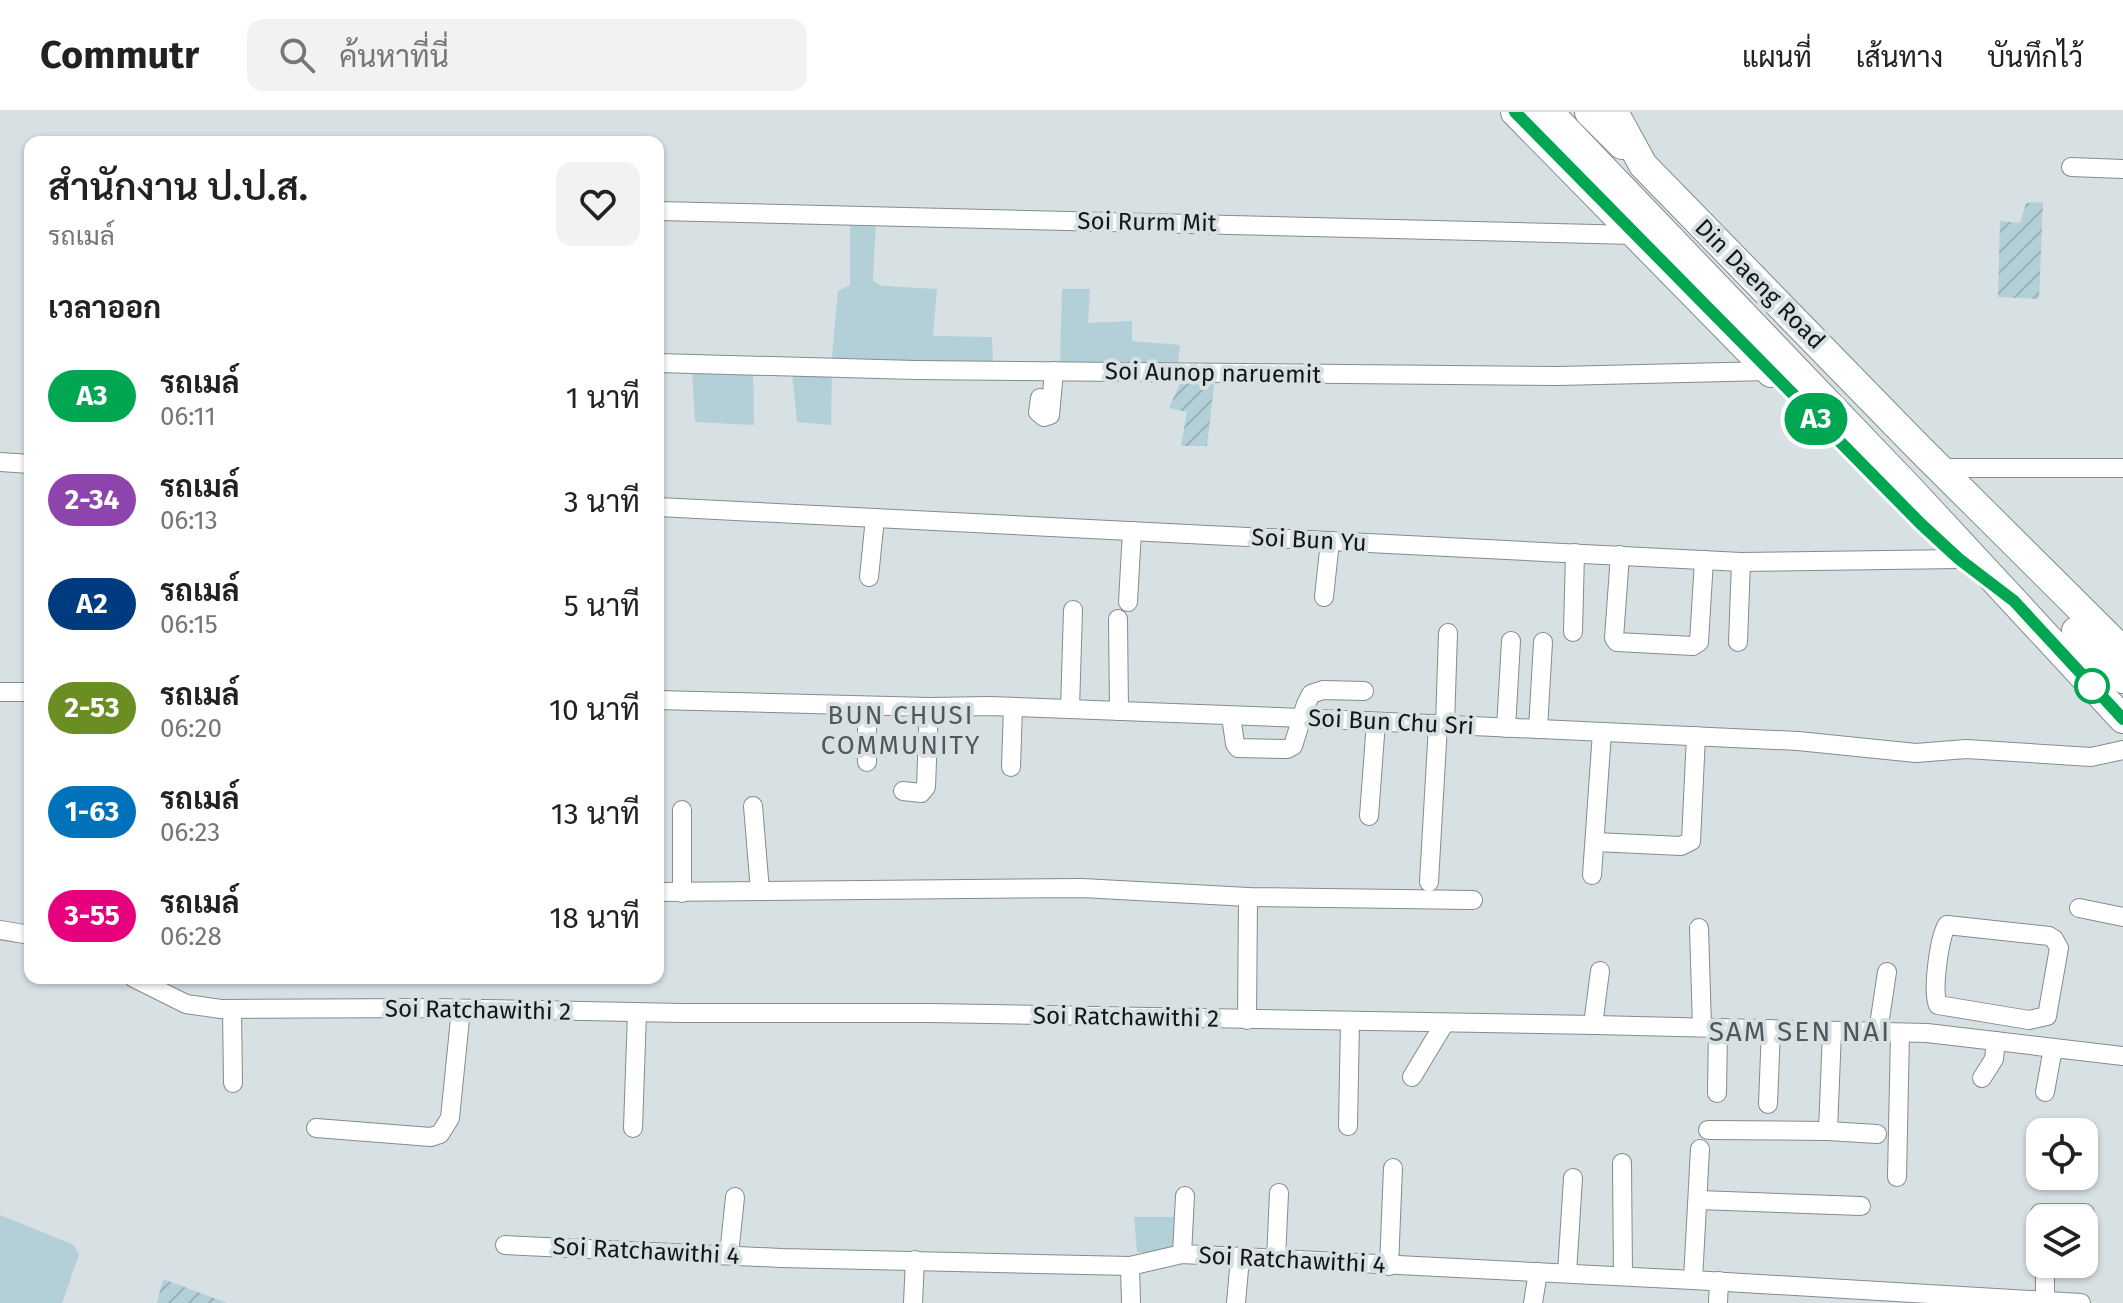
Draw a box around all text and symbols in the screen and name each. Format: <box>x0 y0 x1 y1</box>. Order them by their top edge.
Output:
search box <box>247 19 807 91</box>
text: Commutr <box>40 32 199 78</box>
icon: search <box>275 33 319 77</box>
text: ค้นหาที่นี่ <box>339 39 449 75</box>
text: แผนที่ <box>1742 41 1812 74</box>
text: เส้นทาง <box>1856 41 1943 74</box>
text: บันทึกไว้ <box>1987 41 2083 74</box>
button: heart <box>556 162 640 246</box>
text: สำนักงาน ป.ป.ส. <box>48 164 308 210</box>
street label: Soi Rurm Mit <box>1077 207 1217 237</box>
street label: Din Daeng Road <box>1689 213 1831 355</box>
text: รถเมล์ <box>48 221 115 252</box>
text: เวลาออก <box>48 290 161 326</box>
street label: Soi Aunop naruemit <box>1105 357 1322 389</box>
text: รถเมล์ <box>160 365 240 401</box>
text: A3 <box>76 379 108 412</box>
text: 1 นาที <box>566 380 640 416</box>
line badge: A3 <box>1780 393 1852 445</box>
text: 06:11 <box>160 401 216 432</box>
text: A3 <box>1800 402 1832 435</box>
text: รถเมล์ <box>160 469 240 505</box>
text: 2-34 <box>65 483 119 516</box>
text: 3 นาที <box>564 484 640 520</box>
text: 06:13 <box>160 505 218 536</box>
street label: Soi Bun Yu <box>1251 523 1367 557</box>
text: รถเมล์ <box>160 573 240 609</box>
text: A2 <box>76 587 108 620</box>
text: 5 นาที <box>564 588 640 624</box>
text: 06:15 <box>160 609 218 640</box>
unlabelled marker <box>2075 669 2109 703</box>
text: รถเมล์ <box>160 677 240 713</box>
text: 2-53 <box>65 691 119 724</box>
text: 10 นาที <box>549 692 640 728</box>
district label: BUN CHUSI COMMUNITY <box>821 700 981 761</box>
street label: Soi Bun Chu Sri <box>1307 704 1475 740</box>
text: 06:20 <box>160 713 222 744</box>
text: รถเมล์ <box>160 781 240 817</box>
text: 1-63 <box>65 795 119 828</box>
text: 13 นาที <box>551 796 640 832</box>
text: 06:23 <box>160 817 220 848</box>
text: รถเมล์ <box>160 885 240 921</box>
text: 3-55 <box>64 899 120 932</box>
text: 18 นาที <box>549 900 640 936</box>
text: 06:28 <box>160 921 222 952</box>
street label: Soi Ratchawithi 2 <box>385 994 571 1026</box>
street label: Soi Ratchawithi 2 <box>1033 1001 1219 1033</box>
district label: SAM SEN NAI <box>1709 1015 1891 1048</box>
map controls <box>2026 1118 2098 1278</box>
button: locate <box>2026 1118 2098 1190</box>
button: layers <box>2026 1206 2098 1278</box>
street label: Soi Ratchawithi 4 <box>552 1232 740 1270</box>
street label: Soi Ratchawithi 4 <box>1198 1241 1386 1279</box>

